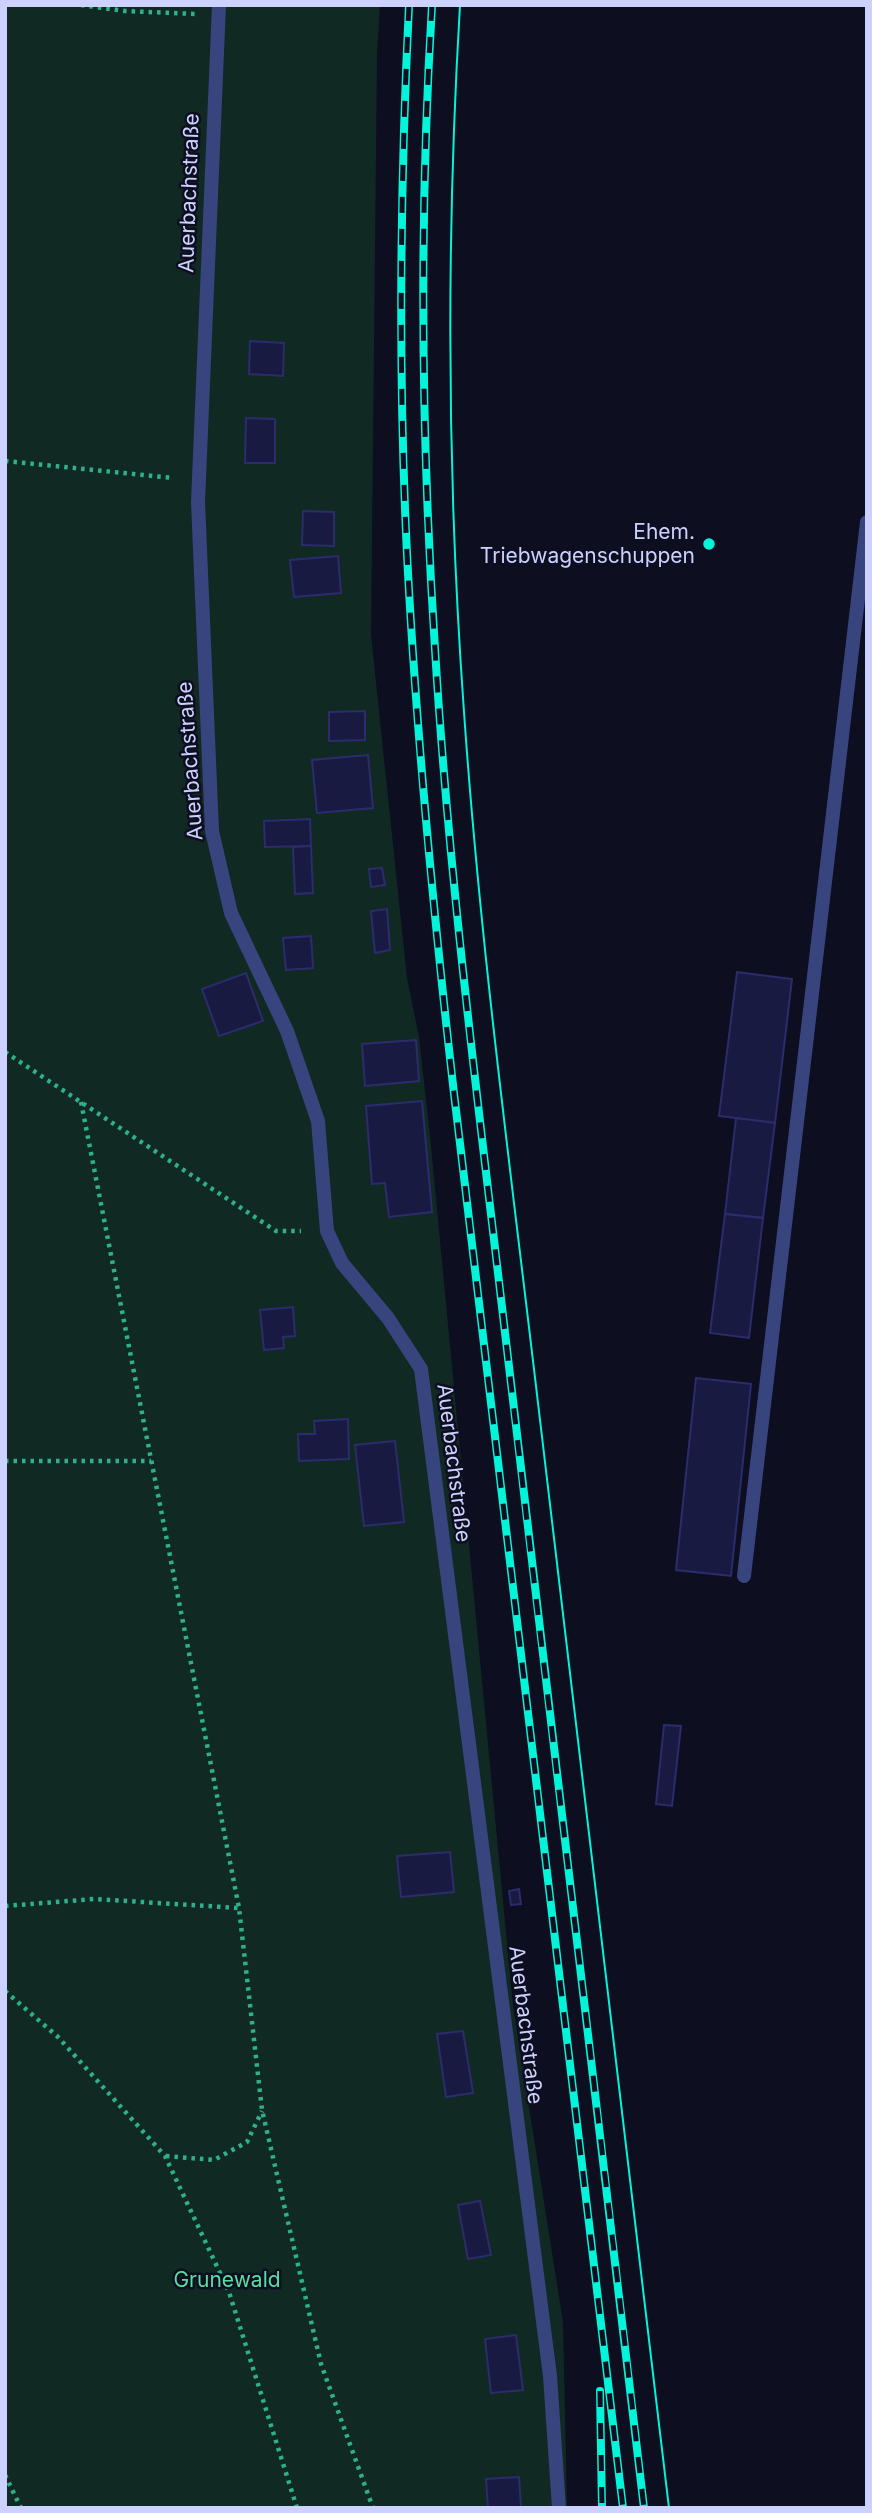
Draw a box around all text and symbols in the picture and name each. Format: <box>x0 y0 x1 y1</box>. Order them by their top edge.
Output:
street label: Auerbachstraße <box>173 113 204 273</box>
place label: Ehem. Triebwagenschuppen <box>480 519 695 568</box>
marker: Ehem. Triebwagenschuppen <box>701 536 717 552</box>
street label: Auerbachstraße <box>171 681 208 841</box>
street label: Auerbachstraße <box>432 1382 477 1544</box>
street label: Auerbachstraße <box>504 1944 549 2106</box>
park label: Grunewald <box>173 2267 281 2292</box>

